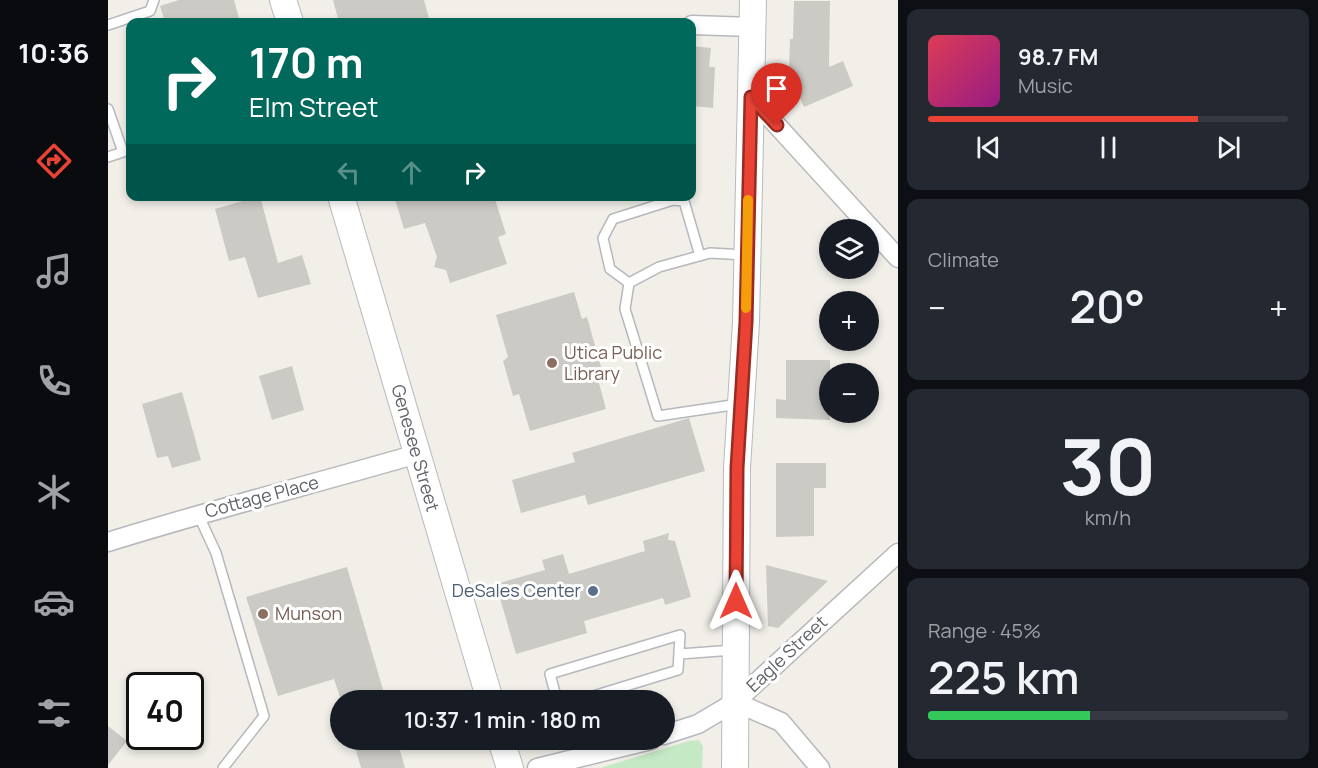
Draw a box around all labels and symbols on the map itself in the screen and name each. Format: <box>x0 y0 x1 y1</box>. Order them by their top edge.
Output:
pin <box>751 63 802 125</box>
place label: Utica Public Library <box>564 340 662 385</box>
marker: Utica Public Library <box>545 356 559 370</box>
street label: Genesee Street <box>386 381 446 514</box>
street label: Cottage Place <box>202 469 321 523</box>
position arrow <box>704 569 768 633</box>
place label: DeSales Center <box>452 578 581 602</box>
marker: DeSales Center <box>586 584 600 598</box>
place label: Munson <box>275 601 342 625</box>
marker: Munson <box>256 607 270 621</box>
street label: Eagle Street <box>741 610 832 697</box>
speed limit sign: 40 <box>126 672 204 750</box>

